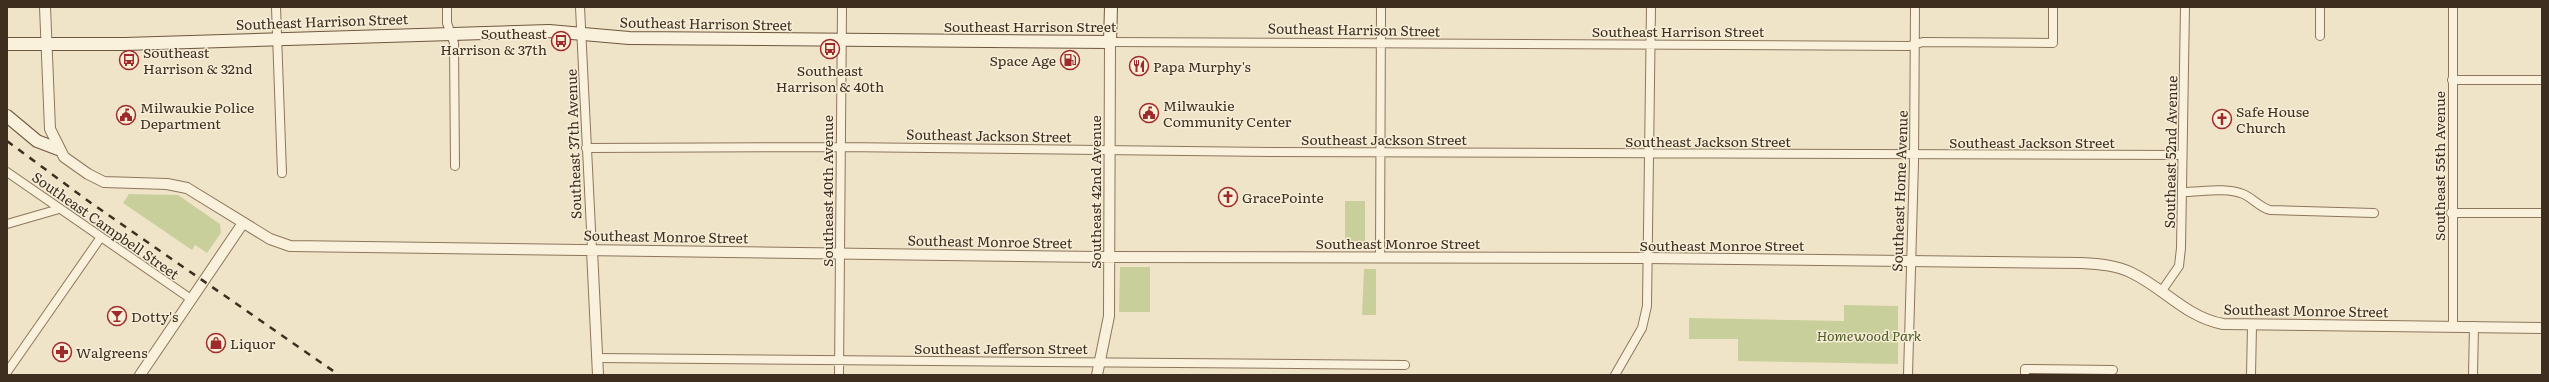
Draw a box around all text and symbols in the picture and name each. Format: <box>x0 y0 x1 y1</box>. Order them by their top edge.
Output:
street label: Southeast Harrison Street <box>235 8 409 34</box>
street label: Southeast Harrison Street <box>619 11 793 35</box>
street label: Southeast Harrison Street <box>944 16 1117 36</box>
street label: Southeast Harrison Street <box>1267 17 1441 41</box>
street label: Southeast Harrison Street <box>1592 21 1765 41</box>
place label: Southeast Harrison & 37th <box>440 23 547 59</box>
bus stop icon: Southeast Harrison & 37th <box>550 30 572 52</box>
bus stop icon: Southeast Harrison & 40th <box>819 38 841 60</box>
place label: Southeast Harrison & 32nd <box>143 42 253 78</box>
bus stop icon: Southeast Harrison & 32nd <box>118 49 140 71</box>
fuel station icon: Space Age <box>1059 49 1081 71</box>
place label: Space Age <box>989 50 1056 70</box>
restaurant icon: Papa Murphy's <box>1128 55 1150 77</box>
place label: Papa Murphy's <box>1153 56 1251 76</box>
place label: Southeast Harrison & 40th <box>776 60 884 96</box>
street label: Southeast 37th Avenue <box>560 69 586 219</box>
street label: Southeast 52nd Avenue <box>2159 75 2181 229</box>
street label: Southeast 55th Avenue <box>2429 91 2449 241</box>
place label: Milwaukie Community Center <box>1163 95 1292 131</box>
place label: Milwaukie Police Department <box>140 97 254 133</box>
place label: Safe House Church <box>2236 101 2309 137</box>
public building icon: Milwaukie Community Center <box>1138 102 1160 124</box>
public building icon: Milwaukie Police Department <box>115 104 137 126</box>
church icon: Safe House Church <box>2211 108 2233 130</box>
street label: Southeast Home Avenue <box>1886 110 1912 272</box>
street label: Southeast 40th Avenue <box>817 115 837 267</box>
street label: Southeast 42nd Avenue <box>1085 115 1105 269</box>
street label: Southeast Jackson Street <box>906 124 1072 146</box>
street label: Southeast Jackson Street <box>1301 129 1467 149</box>
street label: Southeast Jackson Street <box>1625 131 1791 151</box>
street label: Southeast Jackson Street <box>1949 132 2115 152</box>
street label: Southeast Campbell Street <box>28 166 184 284</box>
church icon: GracePointe <box>1217 186 1239 208</box>
place label: GracePointe <box>1242 187 1324 207</box>
street label: Southeast Monroe Street <box>583 225 749 247</box>
street label: Southeast Monroe Street <box>907 230 1073 252</box>
street label: Southeast Monroe Street <box>1316 233 1481 253</box>
street label: Southeast Monroe Street <box>1640 235 1805 255</box>
street label: Southeast Monroe Street <box>2223 299 2389 321</box>
bar icon: Dotty's <box>106 305 128 327</box>
place label: Dotty's <box>131 306 178 326</box>
park label: Homewood Park <box>1816 325 1922 345</box>
shop icon: Liquor <box>205 332 227 354</box>
place label: Liquor <box>230 333 276 353</box>
street label: Southeast Jefferson Street <box>914 338 1088 358</box>
pharmacy icon: Walgreens <box>51 341 73 363</box>
place label: Walgreens <box>76 342 147 362</box>

